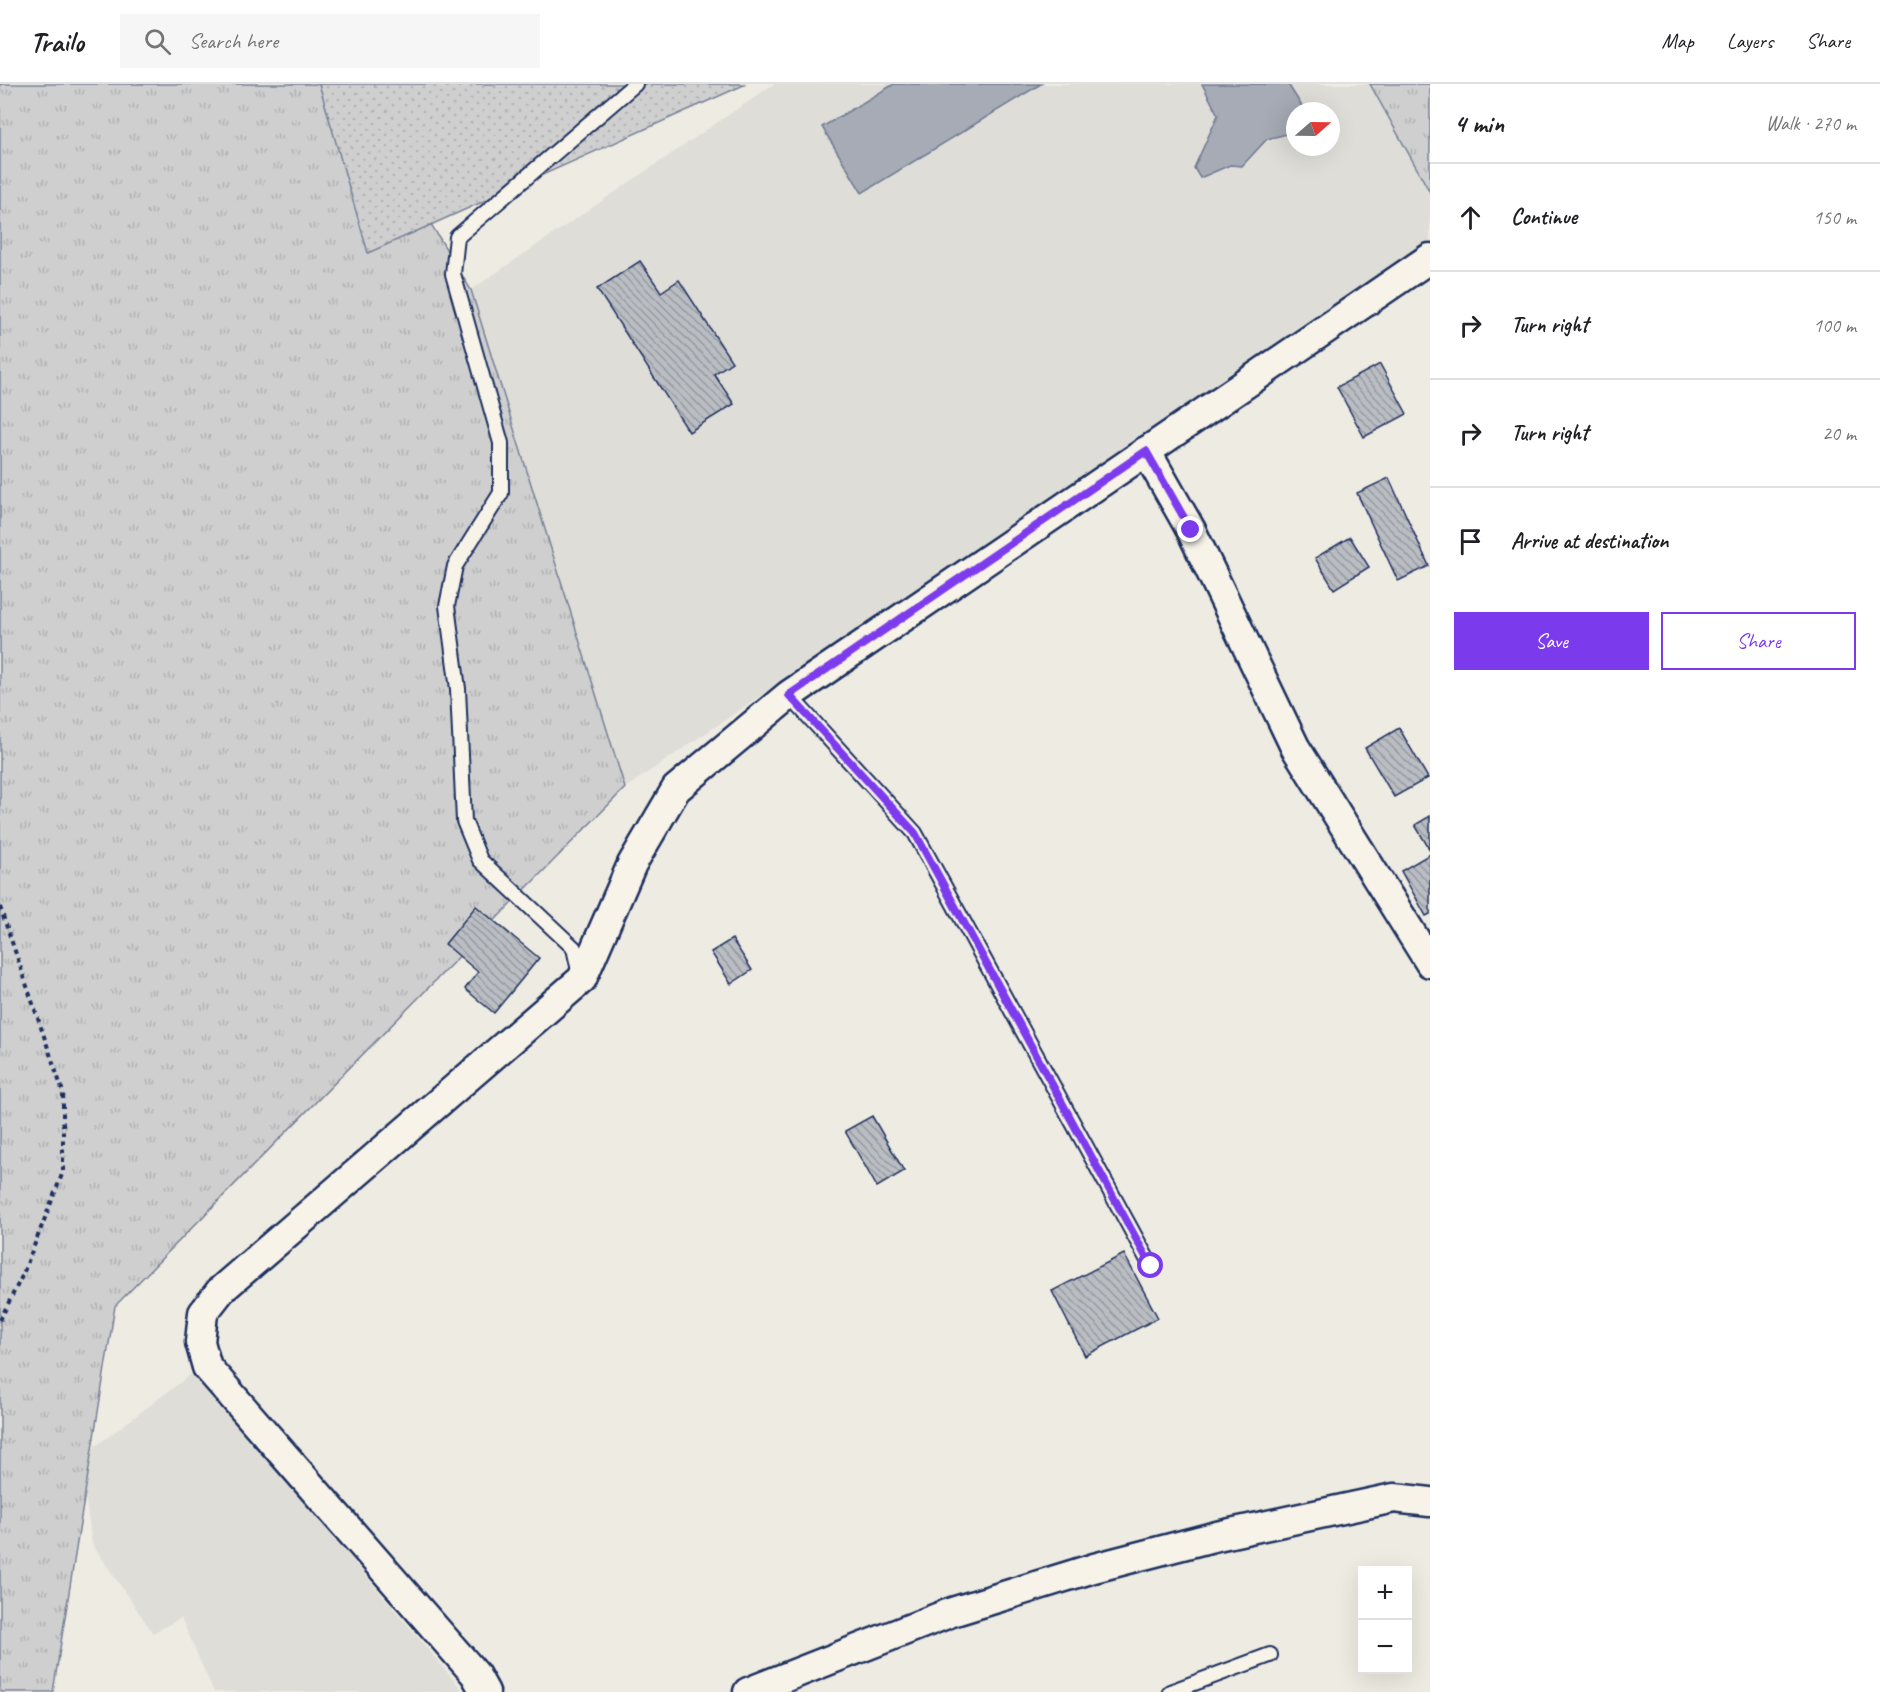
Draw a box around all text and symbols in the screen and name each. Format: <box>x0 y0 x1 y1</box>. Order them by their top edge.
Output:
search box <box>120 14 540 68</box>
text: Trailo <box>30 24 84 59</box>
icon: search <box>141 25 174 58</box>
text: Search here <box>189 27 278 55</box>
text: Map <box>1661 28 1694 54</box>
text: Layers <box>1727 28 1773 54</box>
text: Share <box>1806 28 1850 54</box>
north arrow <box>1286 102 1340 156</box>
text: 4 min <box>1454 107 1504 140</box>
text: Walk · 270 m <box>1766 111 1856 136</box>
icon: ahead <box>1454 201 1487 234</box>
text: Continue <box>1511 203 1577 231</box>
text: 150 m <box>1813 205 1856 230</box>
icon: right <box>1454 309 1487 342</box>
text: Turn right <box>1511 311 1588 339</box>
text: 100 m <box>1813 313 1856 338</box>
icon: right <box>1454 417 1487 450</box>
text: Turn right <box>1511 419 1588 447</box>
text: 20 m <box>1822 421 1856 446</box>
route end <box>1177 516 1203 542</box>
icon: arrive <box>1454 525 1487 558</box>
text: Arrive at destination <box>1511 527 1668 555</box>
button: Save <box>1454 612 1649 670</box>
button: Share <box>1661 612 1856 670</box>
route start <box>1137 1252 1163 1278</box>
map controls <box>1358 1566 1412 1674</box>
button: + <box>1358 1566 1412 1620</box>
button: − <box>1358 1620 1412 1674</box>

